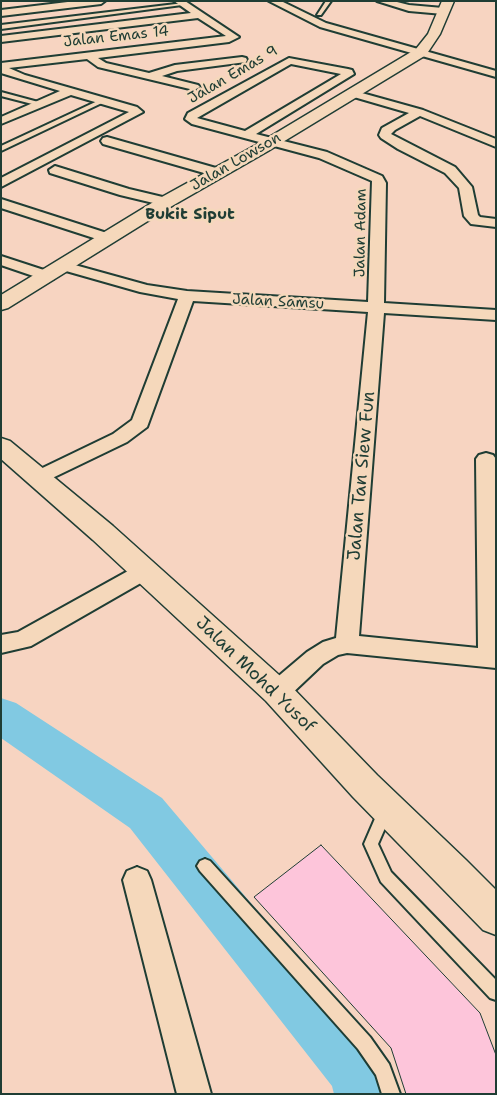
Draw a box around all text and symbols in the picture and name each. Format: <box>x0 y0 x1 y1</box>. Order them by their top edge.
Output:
street label: Jalan Emas 14 <box>62 23 170 51</box>
street label: Jalan Emas 9 <box>185 42 281 108</box>
street label: Jalan Lowson <box>188 129 284 195</box>
street label: Jalan Adam <box>351 188 371 278</box>
district label: Bukit Siput <box>145 205 235 225</box>
street label: Jalan Samsu <box>231 291 325 313</box>
street label: Jalan Tan Siew Fun <box>344 390 380 562</box>
street label: Jalan Mohd Yusof <box>191 612 319 738</box>

